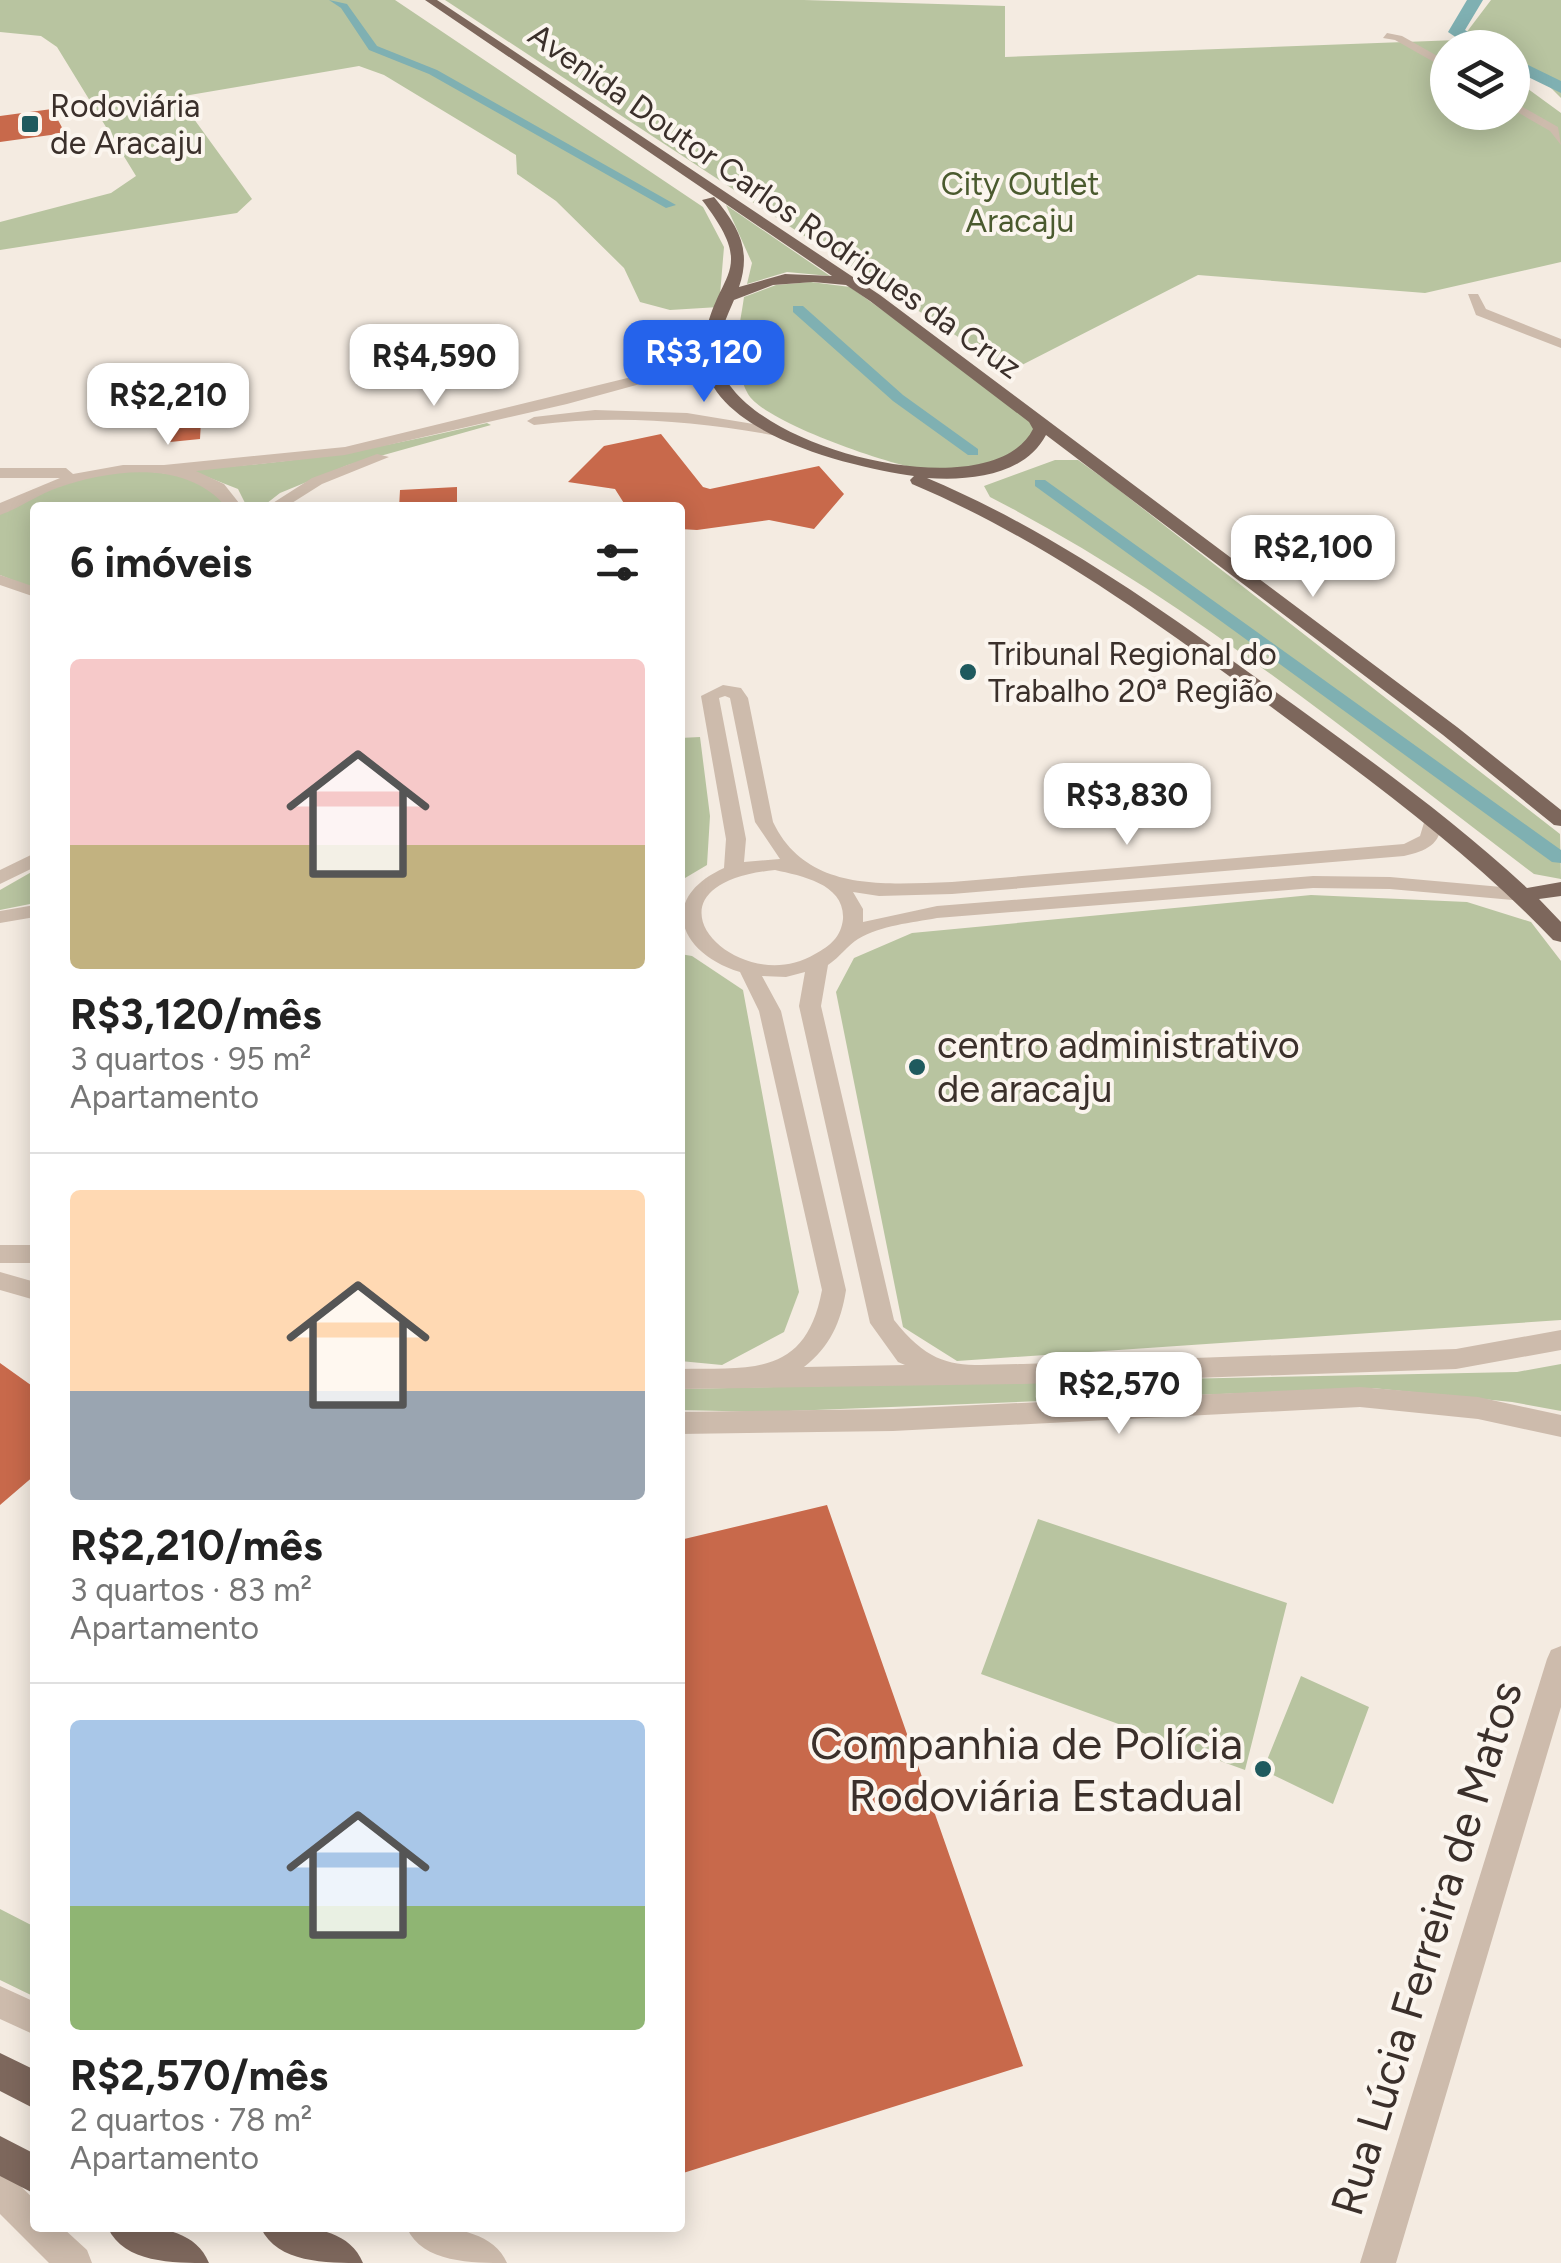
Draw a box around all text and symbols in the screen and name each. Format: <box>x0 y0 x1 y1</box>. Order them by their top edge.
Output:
street label: Avenida Doutor Carlos Rodrigues da Cruz <box>521 15 1029 387</box>
map controls <box>1430 30 1530 130</box>
button: layers <box>1430 30 1530 130</box>
place label: Rodoviária de Aracaju <box>50 87 203 162</box>
marker: Rodoviária de Aracaju <box>19 113 41 135</box>
park label: City Outlet Aracaju <box>941 165 1099 240</box>
pin: R$3,120 <box>612 320 796 405</box>
pin: R$4,590 <box>342 324 526 409</box>
text: R$3,120 <box>645 333 763 371</box>
text: R$4,590 <box>372 337 496 375</box>
pin: R$2,210 <box>76 363 260 448</box>
text: R$2,210 <box>109 376 227 414</box>
pin: R$2,100 <box>1221 515 1405 600</box>
text: R$2,100 <box>1253 528 1373 566</box>
icon: filters <box>590 535 645 590</box>
text: 6 imóveis <box>70 537 252 588</box>
place label: Tribunal Regional do Trabalho 20ª Região <box>988 635 1277 710</box>
marker: Tribunal Regional do Trabalho 20ª Região <box>957 661 979 683</box>
icon: home <box>268 724 448 904</box>
pin: R$3,830 <box>1035 763 1219 848</box>
text: R$3,830 <box>1066 776 1188 814</box>
text: R$3,120/mês <box>70 989 322 1040</box>
place label: centro administrativo de aracaju <box>937 1022 1300 1112</box>
text: 3 quartos · 95 m² <box>70 1040 311 1078</box>
marker: centro administrativo de aracaju <box>906 1056 928 1078</box>
text: Apartamento <box>70 1078 259 1116</box>
icon: home <box>268 1255 448 1435</box>
pin: R$2,570 <box>1027 1352 1211 1437</box>
text: R$2,570 <box>1058 1365 1180 1403</box>
text: R$2,210/mês <box>70 1520 322 1571</box>
text: 3 quartos · 83 m² <box>70 1571 312 1609</box>
text: Apartamento <box>70 1609 259 1647</box>
street label: Rua Lúcia Ferreira de Matos <box>1319 1675 1533 2221</box>
place label: Companhia de Polícia Rodoviária Estadual <box>810 1716 1243 1822</box>
marker: Companhia de Polícia Rodoviária Estadual <box>1252 1758 1274 1780</box>
icon: home <box>268 1785 448 1965</box>
text: R$2,570/mês <box>70 2050 328 2101</box>
text: 2 quartos · 78 m² <box>70 2101 312 2139</box>
text: Apartamento <box>70 2139 259 2177</box>

